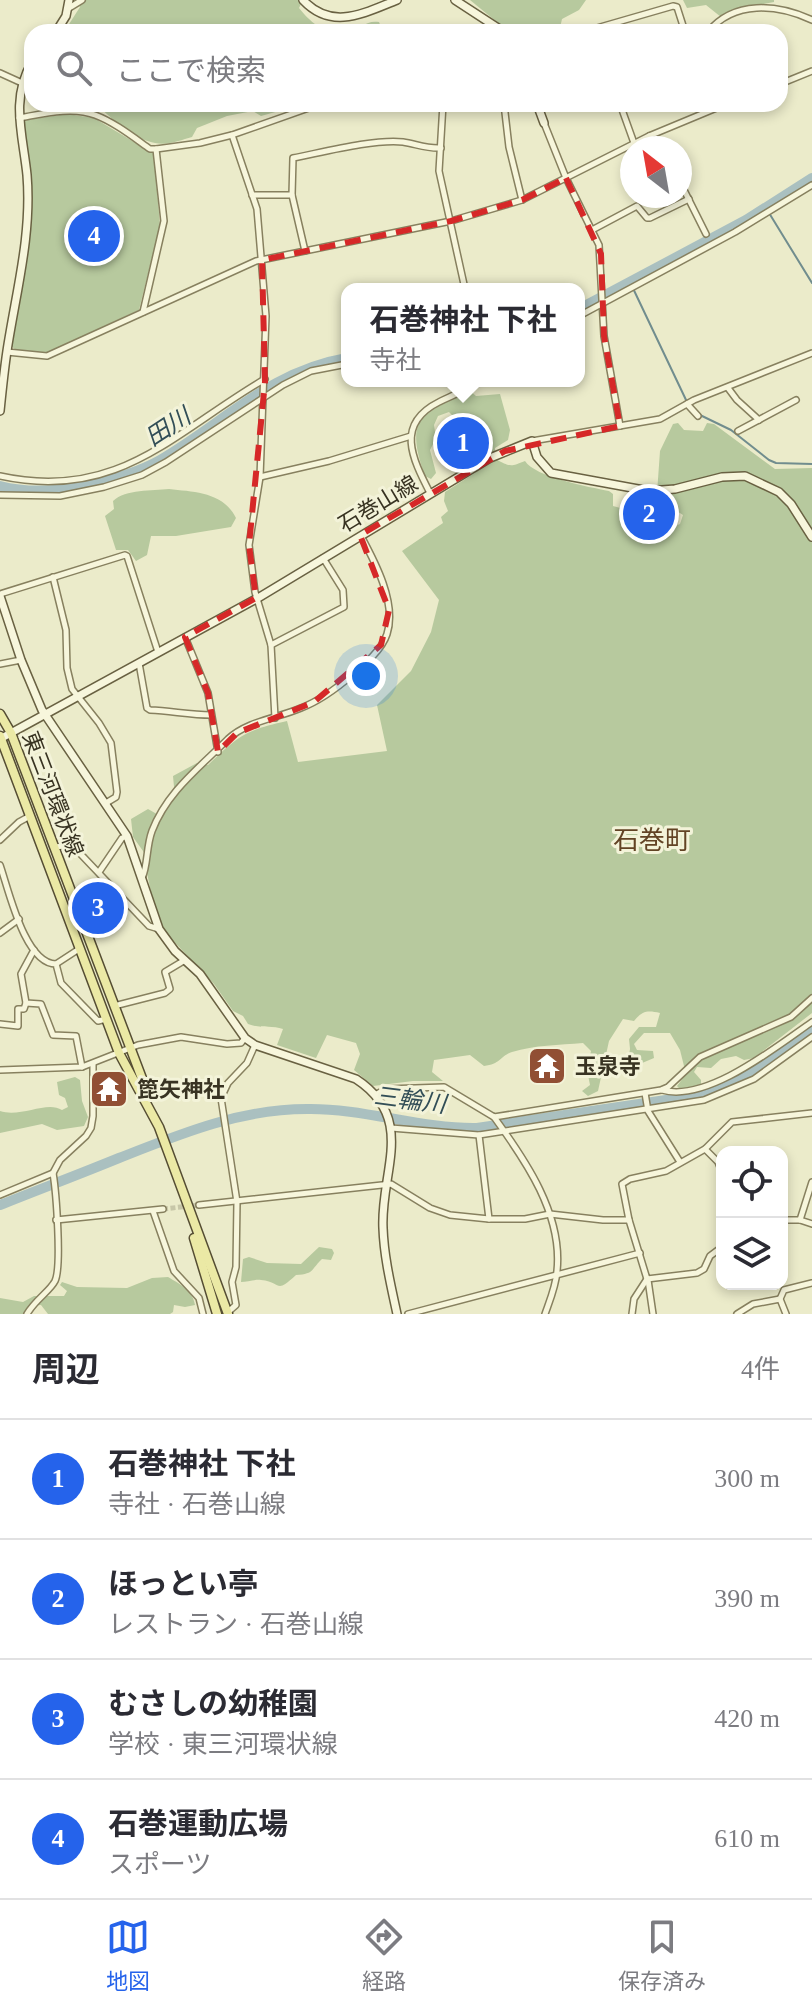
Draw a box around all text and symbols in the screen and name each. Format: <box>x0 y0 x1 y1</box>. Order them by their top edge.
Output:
search box <box>24 24 788 112</box>
icon: search <box>52 46 96 90</box>
text: ここで検索 <box>116 54 266 87</box>
north arrow <box>620 136 692 208</box>
pin: 4 <box>68 206 120 266</box>
popup <box>341 283 585 387</box>
text: 石巻神社 下社 <box>369 303 557 336</box>
text: 寺社 <box>369 346 421 375</box>
water label: 田川 <box>141 401 198 451</box>
pin: 1 <box>437 413 489 473</box>
street label: 石巻山線 <box>334 471 422 537</box>
pin: 2 <box>623 484 675 544</box>
your location <box>346 656 386 696</box>
street label: 東三河環状線 <box>18 728 88 860</box>
district label: 石巻町 <box>613 826 691 855</box>
pin: 3 <box>72 878 124 938</box>
temple icon: 玉泉寺 <box>526 1045 568 1087</box>
place label: 玉泉寺 <box>575 1054 641 1079</box>
temple icon: 箆矢神社 <box>88 1068 130 1110</box>
place label: 箆矢神社 <box>137 1077 225 1102</box>
water label: 三輪川 <box>373 1083 450 1118</box>
map controls <box>716 1146 788 1290</box>
button: locate <box>716 1146 788 1218</box>
button: layers <box>716 1218 788 1290</box>
text: 周辺 <box>32 1351 100 1388</box>
text: 4件 <box>741 1355 780 1384</box>
text: 石巻神社 下社 <box>108 1447 296 1480</box>
text: 1 <box>52 1464 65 1493</box>
text: 300 m <box>714 1464 780 1493</box>
text: 寺社 · 石巻山線 <box>108 1490 286 1519</box>
text: ほっとい亭 <box>108 1567 258 1600</box>
text: 2 <box>52 1584 65 1613</box>
text: 390 m <box>714 1584 780 1613</box>
text: レストラン · 石巻山線 <box>108 1610 364 1639</box>
text: むさしの幼稚園 <box>108 1687 318 1720</box>
text: 3 <box>52 1704 65 1733</box>
text: 420 m <box>714 1704 780 1733</box>
text: 学校 · 東三河環状線 <box>108 1730 338 1759</box>
text: 石巻運動広場 <box>108 1807 288 1840</box>
text: 4 <box>52 1824 65 1853</box>
text: 610 m <box>714 1824 780 1853</box>
text: スポーツ <box>108 1850 211 1879</box>
tab: 地図 <box>106 1915 150 1995</box>
tab: 経路 <box>362 1915 406 1995</box>
tab: 保存済み <box>618 1915 706 1995</box>

